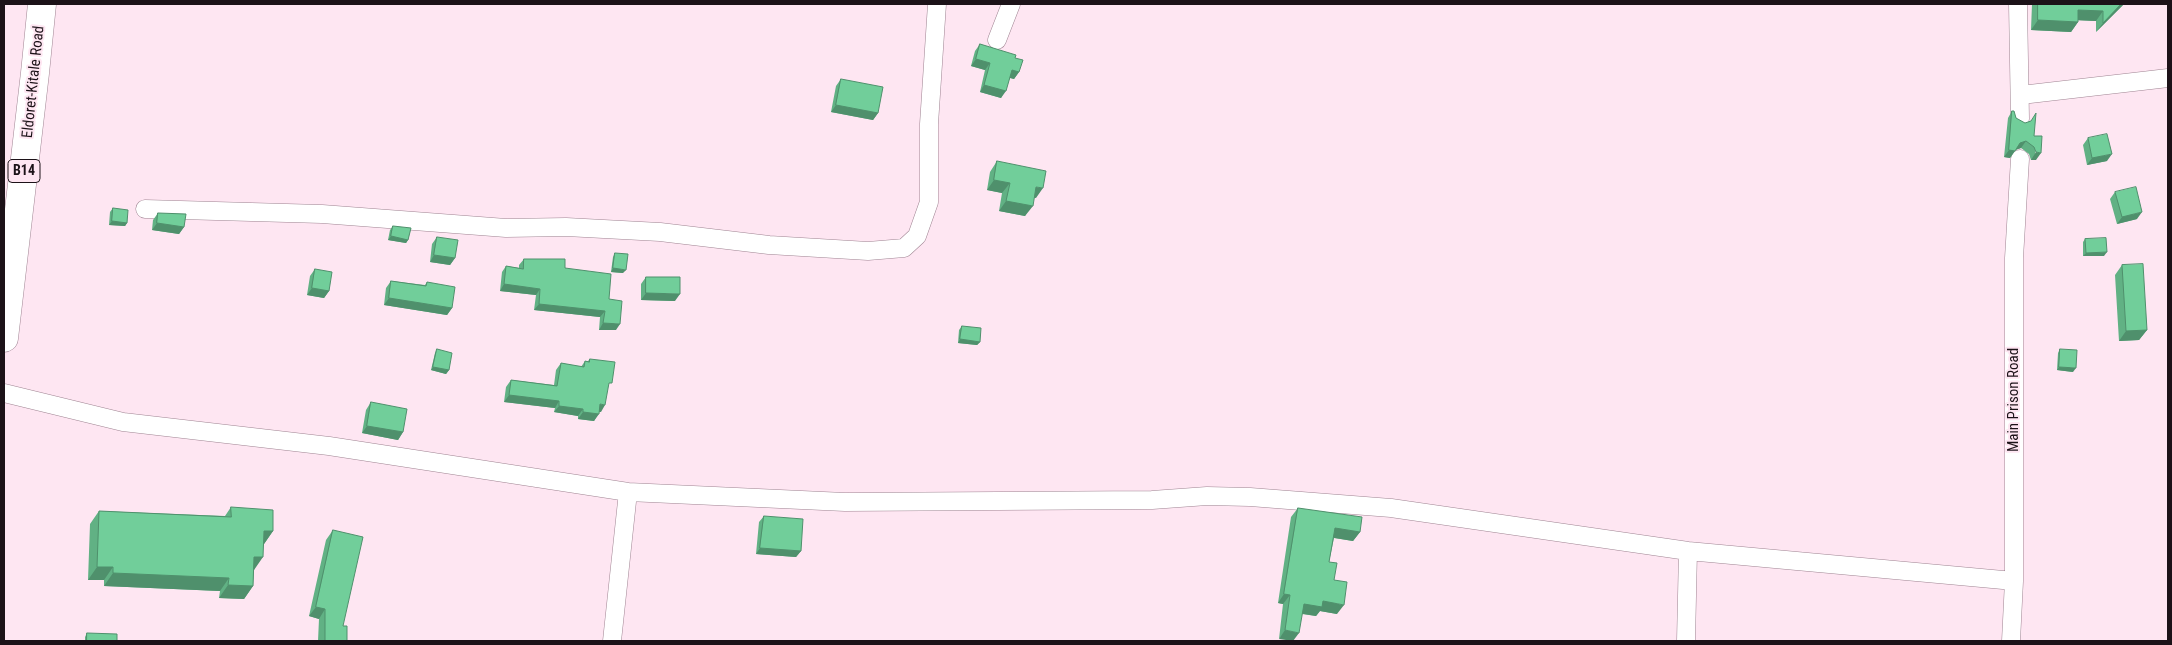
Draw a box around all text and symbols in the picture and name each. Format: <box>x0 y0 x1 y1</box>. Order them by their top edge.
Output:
street label: Eldoret-Kitale Road <box>19 25 49 139</box>
road number: B14 <box>8 160 40 182</box>
street label: Main Prison Road <box>2005 348 2023 452</box>

